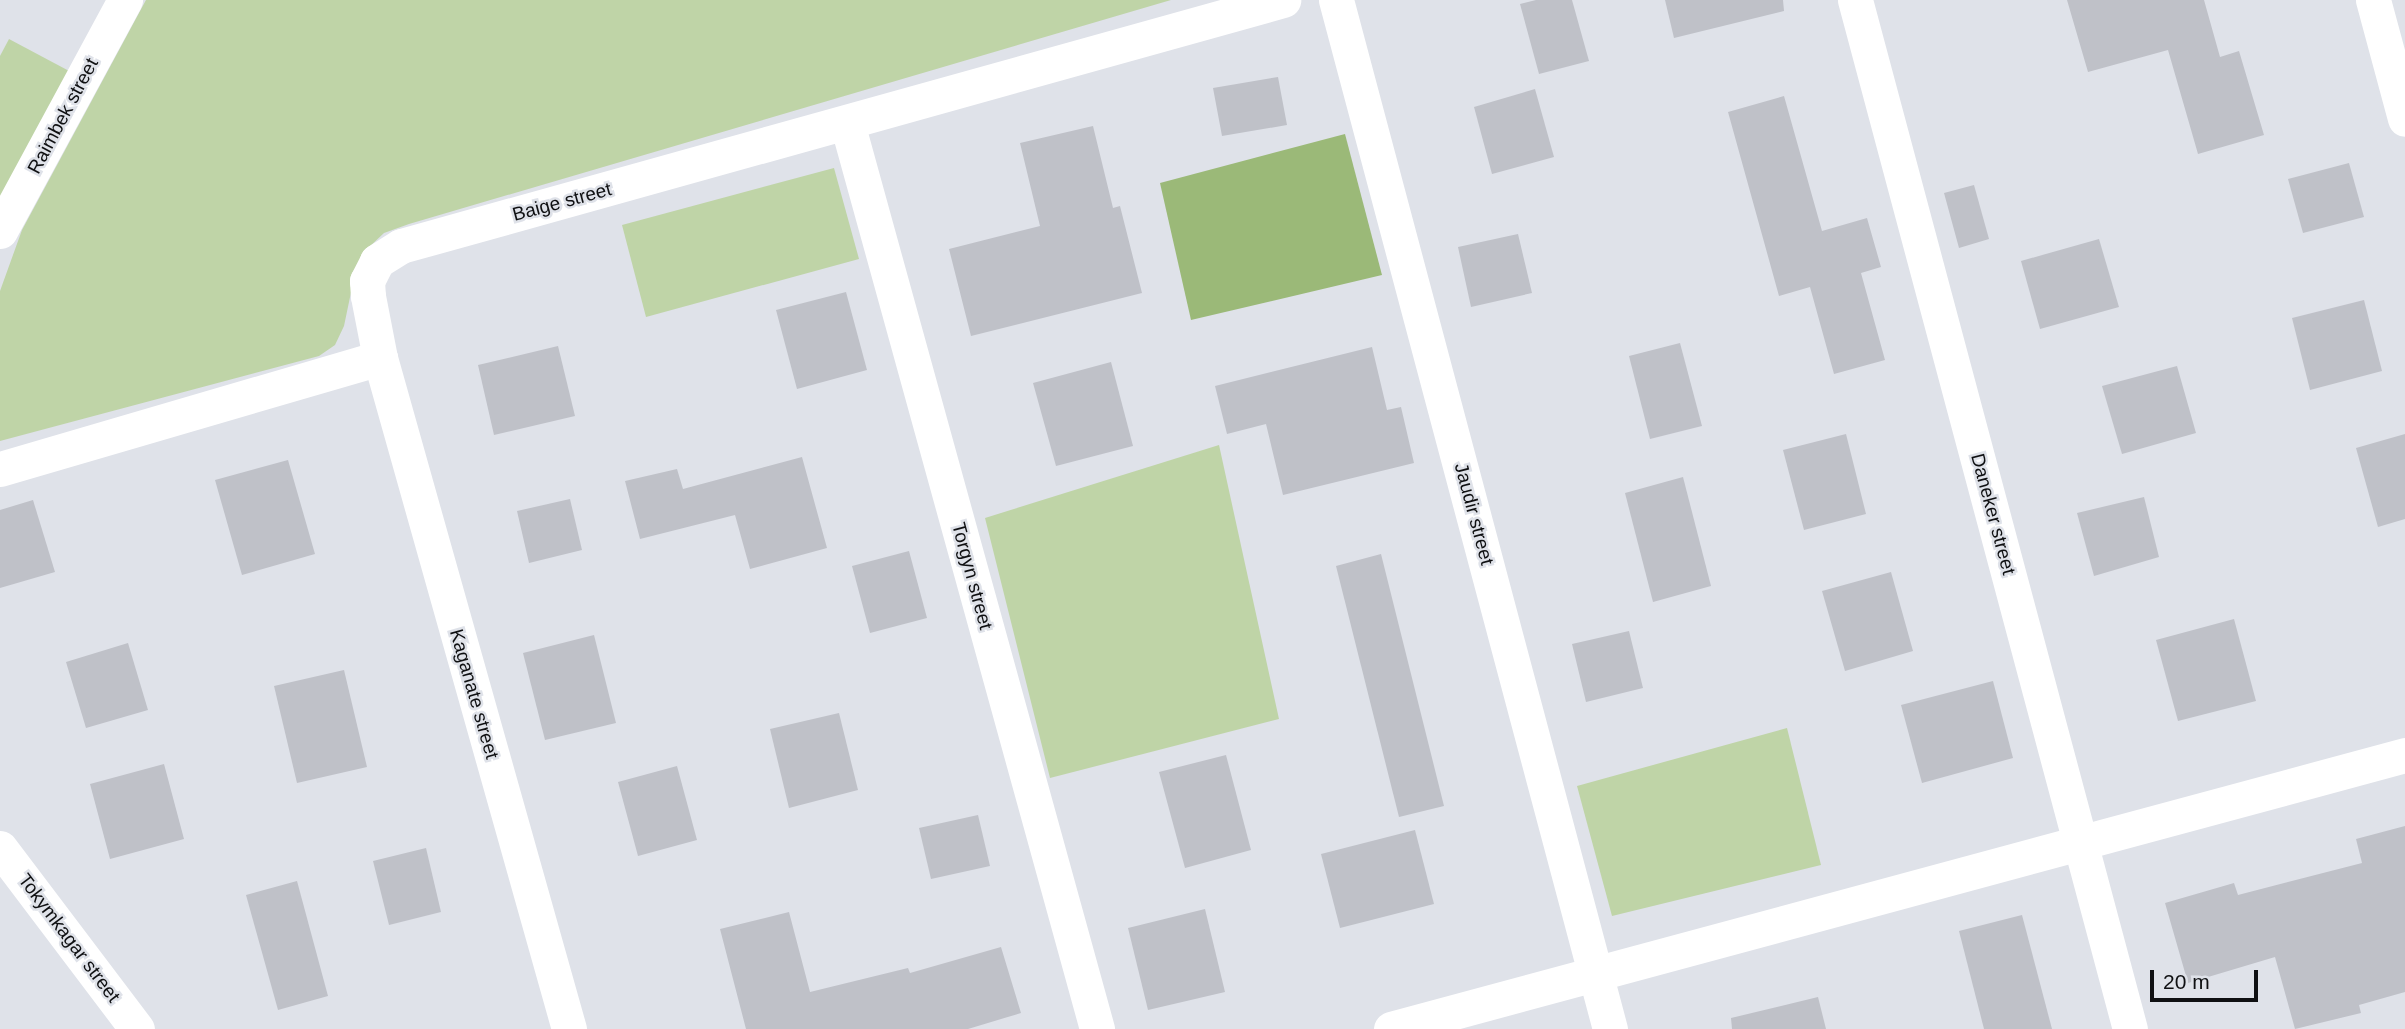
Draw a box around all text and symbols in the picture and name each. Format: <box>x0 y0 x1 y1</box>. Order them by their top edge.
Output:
street label: Raimbek street <box>23 54 103 178</box>
street label: Baige street <box>510 178 614 226</box>
street label: Daneker street <box>1966 451 2020 577</box>
street label: Jaudir street <box>1449 461 1499 567</box>
street label: Torgyn street <box>947 520 997 632</box>
street label: Kaganate street <box>445 626 503 762</box>
street label: Tokymkagar street <box>13 869 125 1007</box>
scale bar <box>2153 956 2262 1000</box>
text: 20 m <box>2163 970 2210 993</box>

